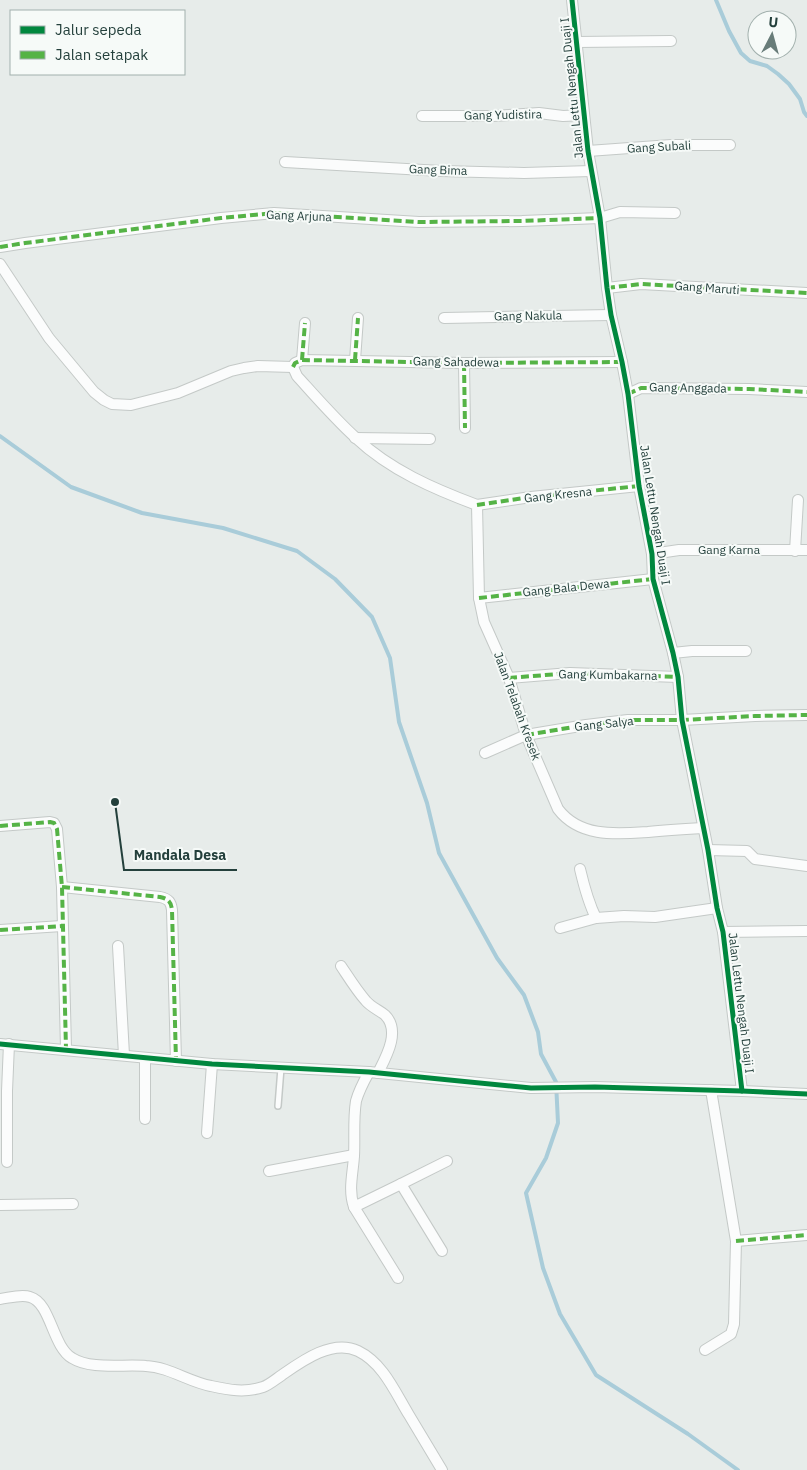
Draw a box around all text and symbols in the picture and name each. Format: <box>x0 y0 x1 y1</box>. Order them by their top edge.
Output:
legend <box>10 10 185 75</box>
north arrow <box>747 10 797 60</box>
text: U <box>768 13 779 32</box>
street label: Jalan Lettu Nengah Duaji I <box>557 17 586 159</box>
text: Jalur sepeda <box>55 20 142 39</box>
text: Jalan setapak <box>55 45 148 64</box>
street label: Gang Yudistira <box>464 106 543 123</box>
street label: Gang Subali <box>627 137 691 156</box>
street label: Gang Bima <box>409 161 468 178</box>
street label: Gang Arjuna <box>266 207 333 224</box>
street label: Gang Maruti <box>674 278 740 297</box>
street label: Gang Nakula <box>494 307 563 324</box>
street label: Gang Sahadewa <box>413 353 500 370</box>
street label: Gang Anggada <box>649 379 728 396</box>
street label: Jalan Lettu Nengah Duaji I <box>637 444 674 586</box>
street label: Gang Kresna <box>523 483 593 506</box>
street label: Gang Karna <box>698 542 761 557</box>
street label: Gang Bala Dewa <box>522 575 611 600</box>
street label: Jalan Telabah Kresek <box>491 650 544 763</box>
street label: Gang Kumbakarna <box>558 666 658 683</box>
street label: Gang Salya <box>574 713 635 734</box>
callout: Mandala Desa <box>124 841 237 870</box>
text: Mandala Desa <box>134 846 226 864</box>
street label: Jalan Lettu Nengah Duaji I <box>725 932 758 1074</box>

